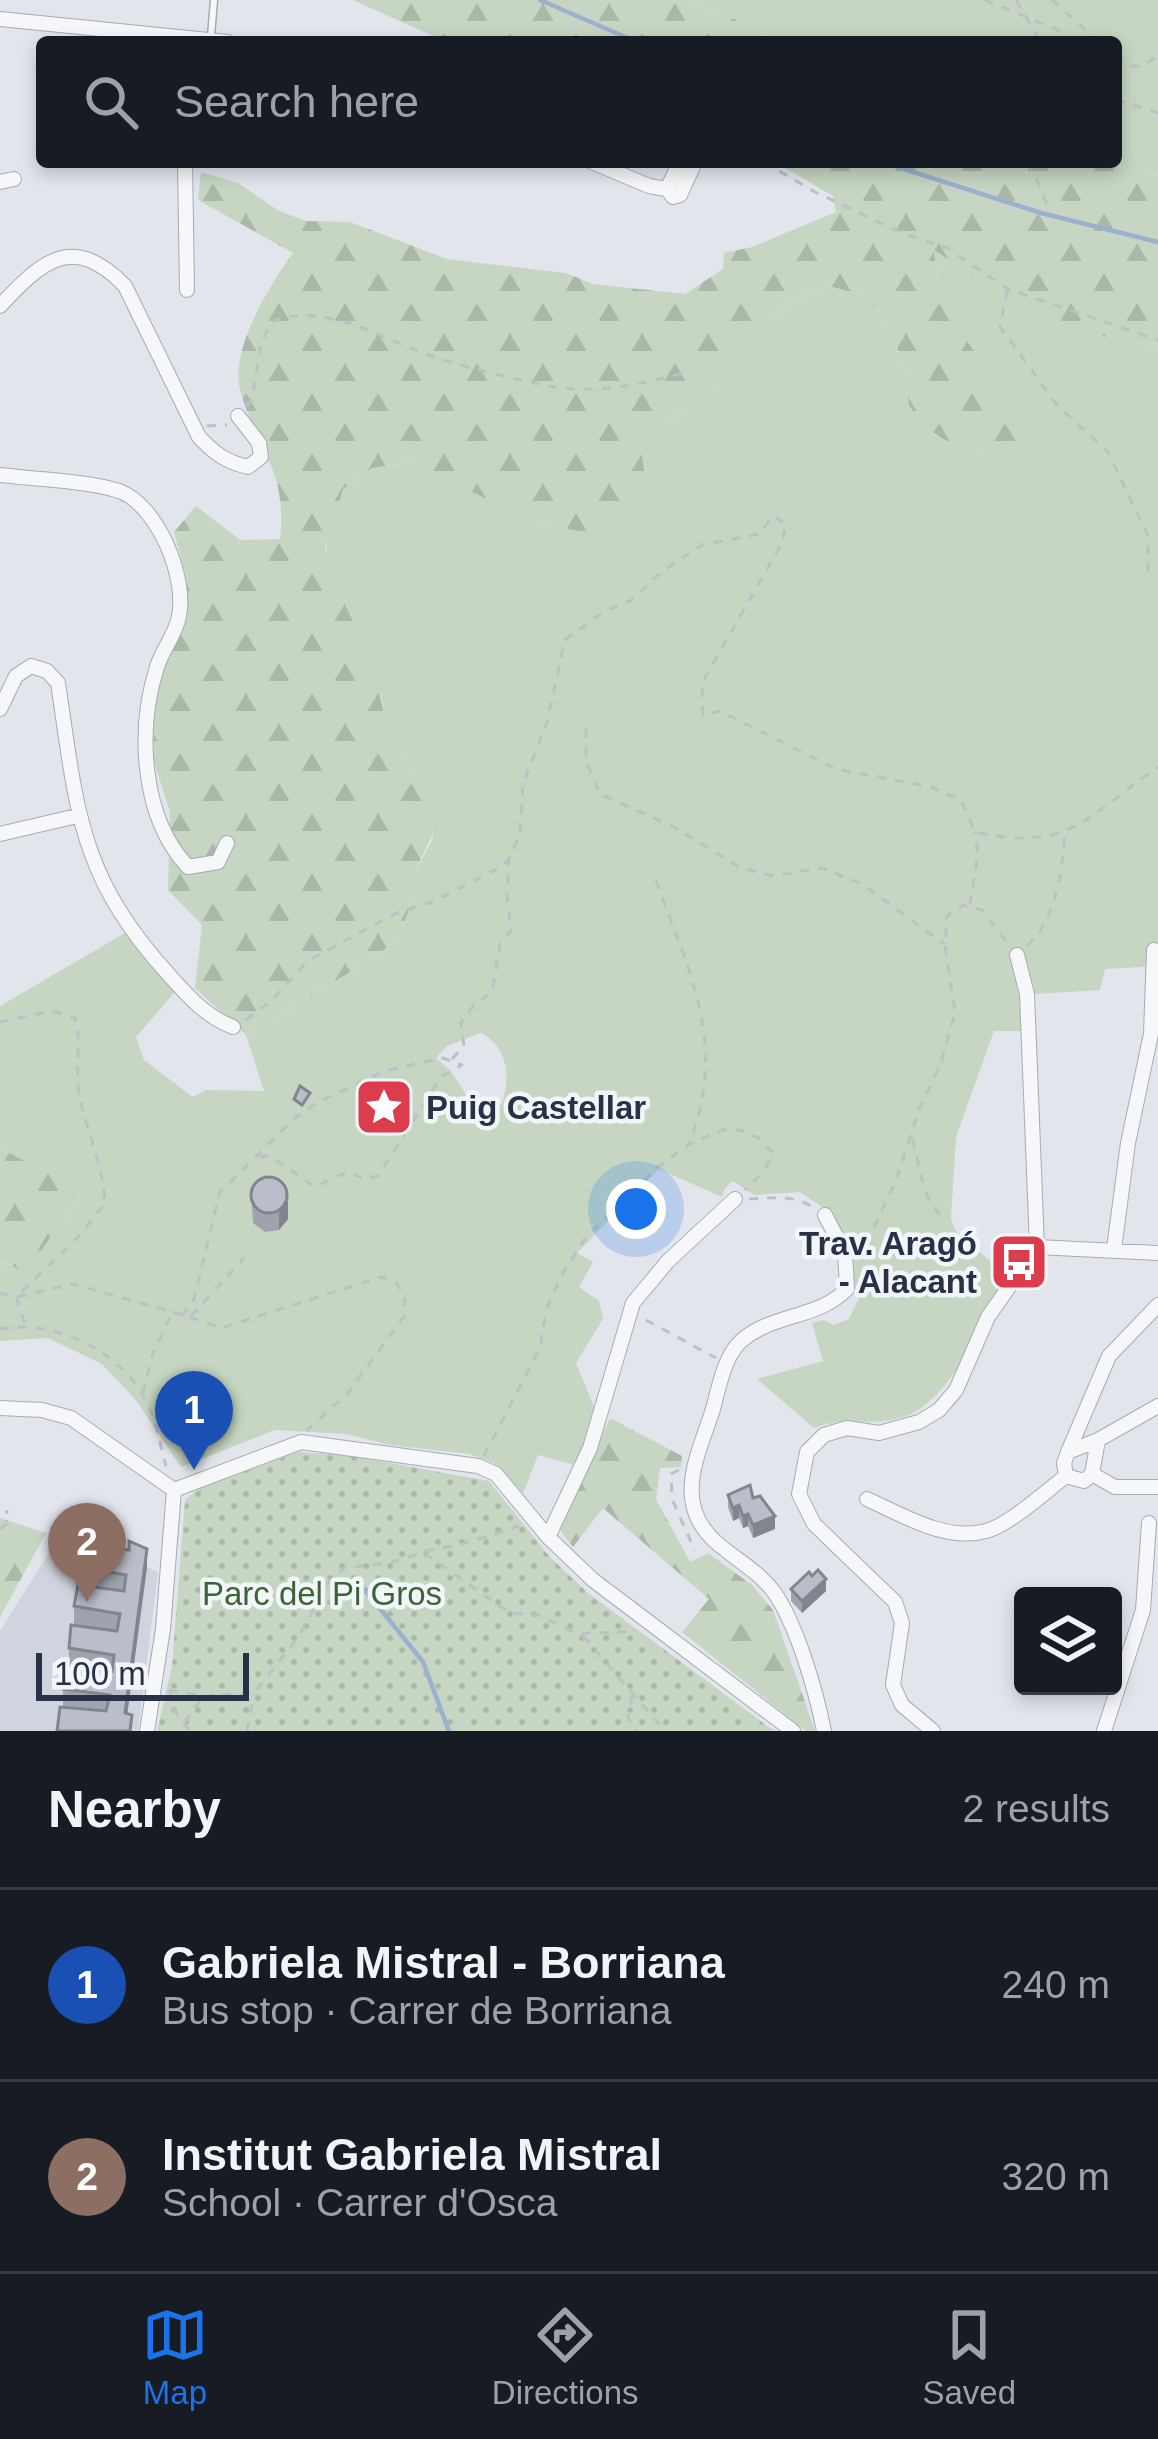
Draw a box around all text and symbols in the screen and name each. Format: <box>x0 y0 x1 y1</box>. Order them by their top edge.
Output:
search box <box>36 36 1122 168</box>
icon: search <box>78 69 144 135</box>
text: Search here <box>174 76 419 127</box>
place icon: Puig Castellar <box>353 1076 415 1138</box>
place label: Puig Castellar <box>426 1089 646 1126</box>
your location <box>606 1179 666 1239</box>
place label: Trav. Aragó - Alacant <box>799 1225 977 1300</box>
bus stop icon: Trav. Aragó - Alacant <box>988 1231 1050 1293</box>
pin: 1 <box>155 1371 233 1470</box>
pin: 2 <box>48 1503 126 1602</box>
park label: Parc del Pi Gros <box>202 1575 442 1612</box>
map controls <box>1014 1587 1122 1695</box>
button: layers <box>1014 1587 1122 1695</box>
scale bar <box>36 1647 249 1700</box>
text: 100 m <box>54 1655 146 1692</box>
text: Nearby <box>48 1781 221 1838</box>
text: 2 results <box>963 1787 1110 1830</box>
text: Gabriela Mistral - Borriana <box>162 1937 725 1988</box>
text: 1 <box>76 1963 98 2006</box>
text: 240 m <box>1002 1963 1110 2006</box>
text: Bus stop · Carrer de Borriana <box>162 1989 671 2032</box>
text: Institut Gabriela Mistral <box>162 2129 662 2180</box>
text: 2 <box>76 2155 98 2198</box>
text: 320 m <box>1002 2155 1110 2198</box>
text: School · Carrer d'Osca <box>162 2181 557 2224</box>
tab: Map <box>142 2302 208 2412</box>
tab: Directions <box>492 2302 639 2412</box>
tab: Saved <box>922 2302 1016 2412</box>

